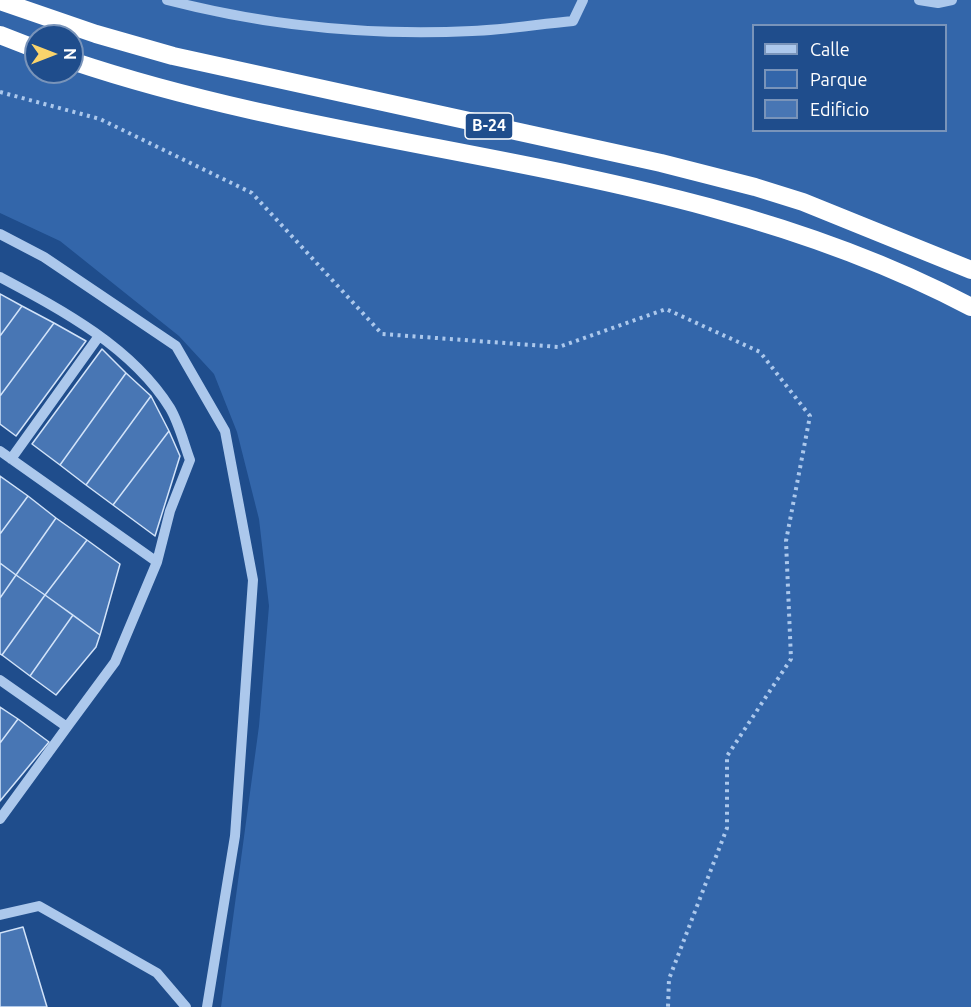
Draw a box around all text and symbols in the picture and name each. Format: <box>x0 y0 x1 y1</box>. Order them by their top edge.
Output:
north arrow <box>24 24 84 84</box>
legend <box>752 24 947 132</box>
text: Calle <box>810 39 850 59</box>
text: N <box>61 48 79 60</box>
text: Parque <box>810 69 867 89</box>
text: Edificio <box>810 99 869 119</box>
road number: B-24 <box>465 113 513 139</box>

